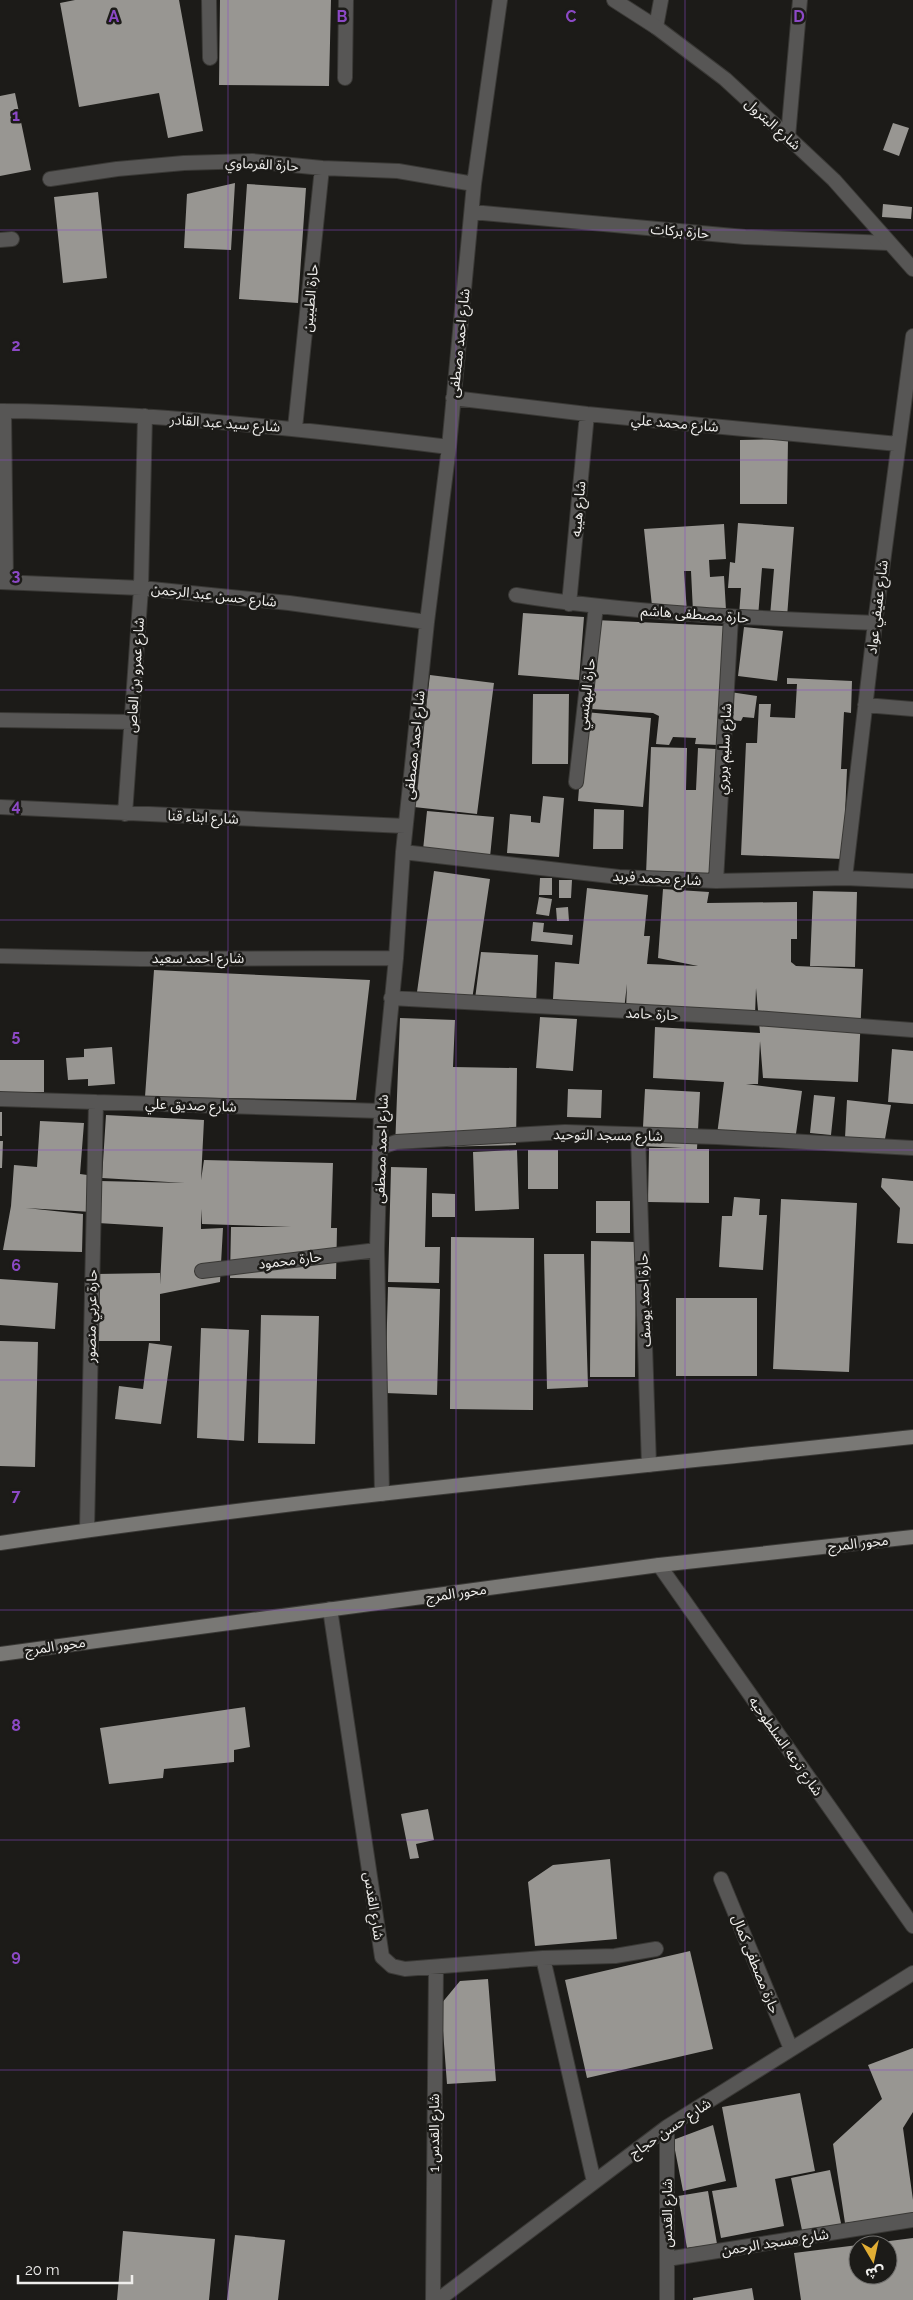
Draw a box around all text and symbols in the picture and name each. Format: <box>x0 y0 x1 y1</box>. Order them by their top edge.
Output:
text: A <box>109 7 120 26</box>
text: B <box>337 7 348 26</box>
text: C <box>566 7 577 26</box>
text: D <box>793 7 805 26</box>
street label: شارع البترول <box>740 95 804 155</box>
text: 1 <box>12 106 20 125</box>
street label: حارة الفرماوي <box>225 154 299 177</box>
street label: حارة بركات <box>650 220 710 243</box>
street label: حارة الطيبين <box>299 263 322 333</box>
street label: شارع احمد مصطفى <box>445 288 476 399</box>
text: 2 <box>11 336 21 355</box>
street label: شارع سيد عبد القادر <box>168 411 281 438</box>
street label: شارع محمد علي <box>630 411 719 438</box>
street label: شارع هيبه <box>568 481 591 538</box>
street label: شارع عفيفي عواد <box>863 559 894 655</box>
text: 3 <box>12 566 21 585</box>
street label: شارع حسن عبد الرحمن <box>150 580 278 613</box>
street label: حارة مصطفى هاشم <box>640 602 750 629</box>
street label: شارع عمرو بن العاص <box>123 617 150 733</box>
street label: حارة البهنسي <box>574 657 602 731</box>
street label: شارع احمد مصطفى <box>400 690 431 801</box>
street label: شارع سليم بربري <box>714 703 738 795</box>
text: 4 <box>11 796 21 815</box>
street label: شارع ابناء قنا <box>167 807 239 830</box>
street label: شارع محمد فريد <box>612 868 702 891</box>
street label: شارع احمد سعيد <box>152 950 244 969</box>
street label: حارة حامد <box>625 1005 679 1024</box>
text: 5 <box>12 1026 21 1045</box>
street label: شارع احمد مصطفى <box>371 1094 394 1204</box>
street label: شارع صديق علي <box>145 1095 237 1118</box>
street label: شارع مسجد التوحيد <box>553 1126 663 1147</box>
street label: حارة محمود <box>257 1248 323 1273</box>
street label: حارة احمد يوسف <box>634 1253 655 1347</box>
text: 6 <box>11 1256 21 1275</box>
street label: حارة عربي منصور <box>82 1269 103 1364</box>
text: 7 <box>12 1486 21 1505</box>
street label: محور المرج <box>827 1532 890 1557</box>
street label: محور المرج <box>425 1581 488 1608</box>
street label: محور المرج <box>24 1634 87 1661</box>
street label: شارع ترعه السلطوحيه <box>743 1693 826 1800</box>
text: 8 <box>11 1716 21 1735</box>
street label: شارع القدس <box>358 1871 387 1942</box>
street label: حارة مصطفى كمال <box>728 1912 783 2016</box>
text: 9 <box>11 1946 21 1965</box>
street label: شارع القدس 1 <box>426 2094 445 2172</box>
street label: شارع حسن حجاج <box>626 2095 716 2164</box>
street label: شارع القدس <box>659 2178 678 2248</box>
street label: شارع مسجد الرحمن <box>720 2226 830 2261</box>
north arrow <box>848 2235 898 2285</box>
scale bar <box>18 2252 131 2284</box>
text: 20 m <box>25 2261 60 2279</box>
text: ش <box>864 2263 886 2282</box>

